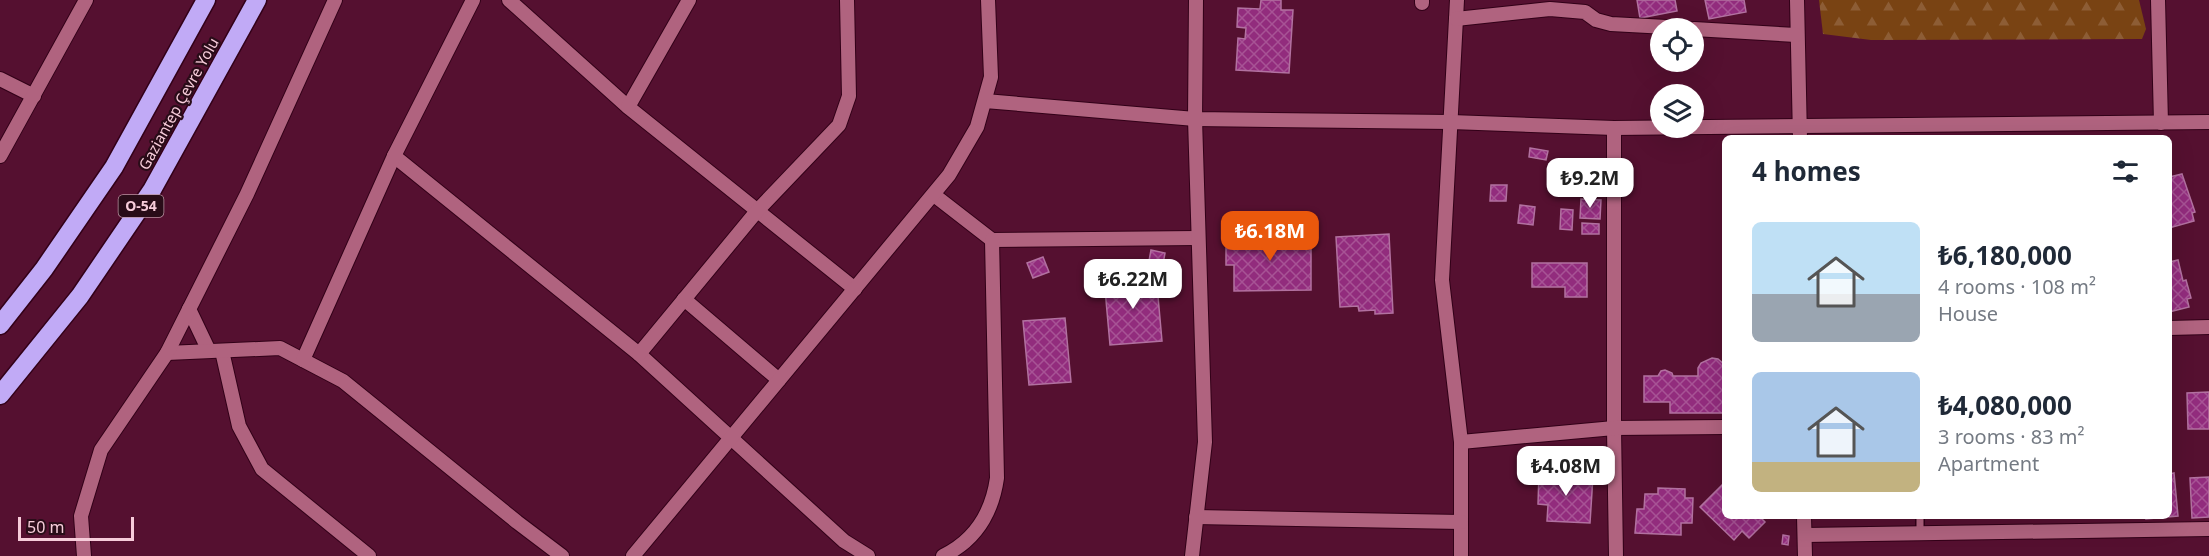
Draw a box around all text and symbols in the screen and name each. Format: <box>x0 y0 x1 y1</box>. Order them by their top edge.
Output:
map controls <box>1650 18 1704 138</box>
button: locate <box>1650 18 1704 72</box>
street label: Gaziantep Çevre Yolu <box>133 34 223 173</box>
button: layers <box>1650 84 1704 138</box>
text: 4 homes <box>1752 153 1861 189</box>
icon: filters <box>2109 155 2142 188</box>
pin: ₺9.2M <box>1548 158 1632 209</box>
text: ₺9.2M <box>1561 164 1619 191</box>
road number: O-54 <box>118 195 164 217</box>
pin: ₺6.18M <box>1221 211 1319 262</box>
text: ₺6.18M <box>1235 217 1305 244</box>
text: ₺6,180,000 <box>1938 237 2072 273</box>
icon: home <box>1800 246 1872 318</box>
pin: ₺6.22M <box>1084 259 1182 310</box>
text: ₺6.22M <box>1098 265 1168 292</box>
text: 4 rooms · 108 m² <box>1938 273 2096 300</box>
text: House <box>1938 300 1998 327</box>
text: ₺4,080,000 <box>1938 387 2072 423</box>
icon: home <box>1800 396 1872 468</box>
text: 3 rooms · 83 m² <box>1938 423 2085 450</box>
pin: ₺4.08M <box>1517 446 1615 497</box>
text: Apartment <box>1938 450 2039 477</box>
text: ₺4.08M <box>1531 452 1601 479</box>
scale bar <box>18 514 134 542</box>
text: 50 m <box>27 516 64 538</box>

